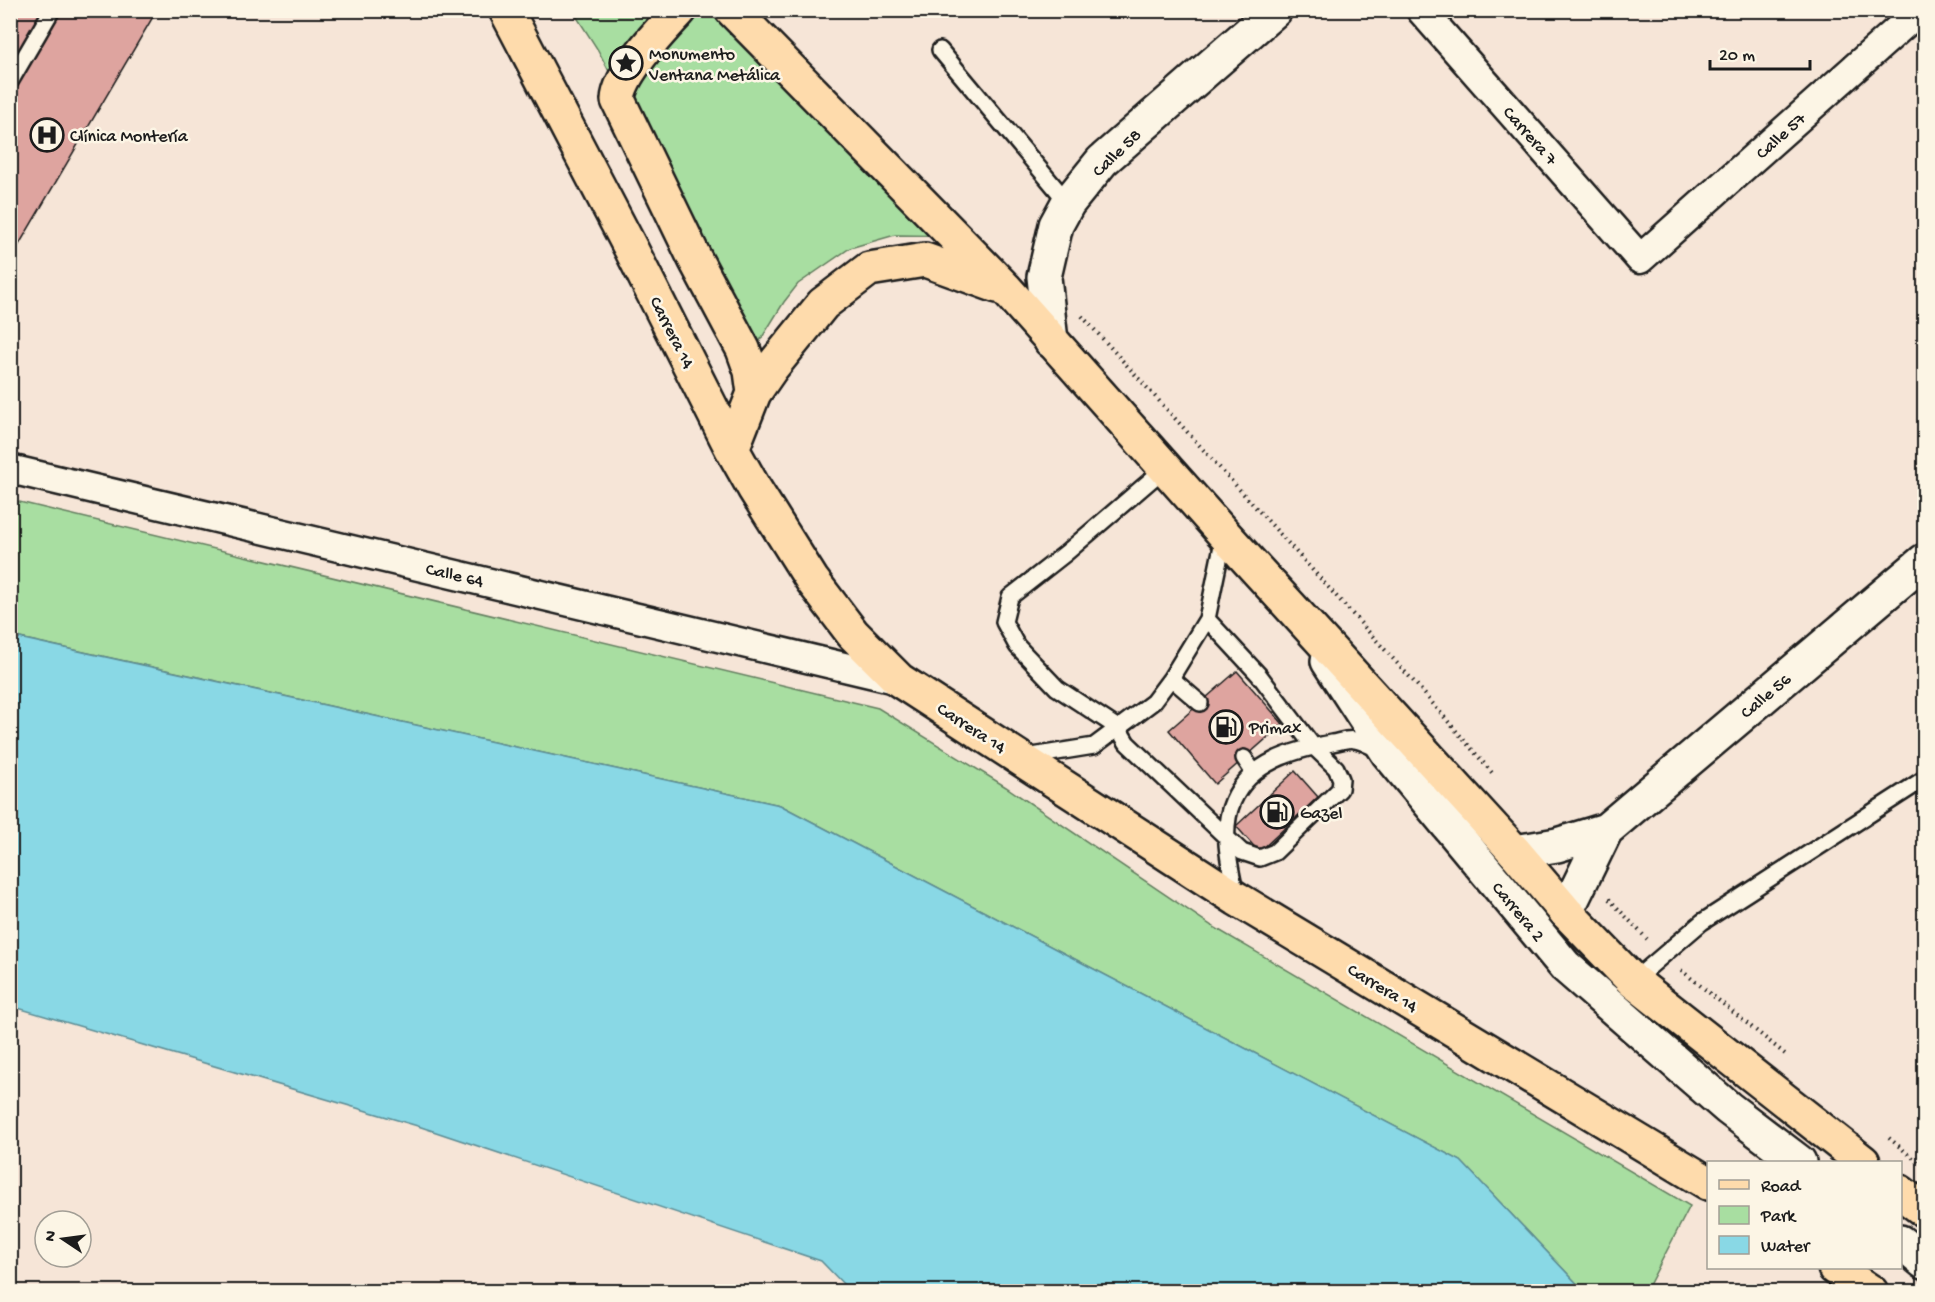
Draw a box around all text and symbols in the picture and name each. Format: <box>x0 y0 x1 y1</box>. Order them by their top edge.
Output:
scale bar <box>1710 33 1810 71</box>
place icon: Monumento Ventana Metálica <box>608 45 644 81</box>
place label: Monumento Ventana Metálica <box>648 45 781 87</box>
text: 20 m <box>1719 46 1755 67</box>
street label: Carrera 7 <box>1497 103 1561 171</box>
street label: Calle 57 <box>1752 109 1811 165</box>
hospital icon: Clínica Montería <box>29 117 65 153</box>
street label: Calle 58 <box>1089 125 1147 182</box>
place label: Clínica Montería <box>70 127 189 148</box>
street label: Carrera 14 <box>644 294 698 373</box>
street label: Calle 64 <box>423 560 486 593</box>
street label: Calle 56 <box>1737 669 1797 724</box>
street label: Carrera 14 <box>932 699 1010 759</box>
fuel station icon: Primax <box>1208 709 1244 745</box>
place label: Primax <box>1248 719 1302 740</box>
fuel station icon: Gazel <box>1259 794 1295 830</box>
place label: Gazel <box>1300 804 1343 825</box>
street label: Carrera 2 <box>1486 879 1548 947</box>
street label: Carrera 14 <box>1343 960 1421 1019</box>
legend <box>1707 1161 1902 1269</box>
text: Road <box>1761 1177 1802 1198</box>
text: Park <box>1760 1207 1797 1228</box>
north arrow <box>33 1209 93 1269</box>
text: N <box>41 1229 62 1244</box>
text: Water <box>1761 1237 1811 1258</box>

